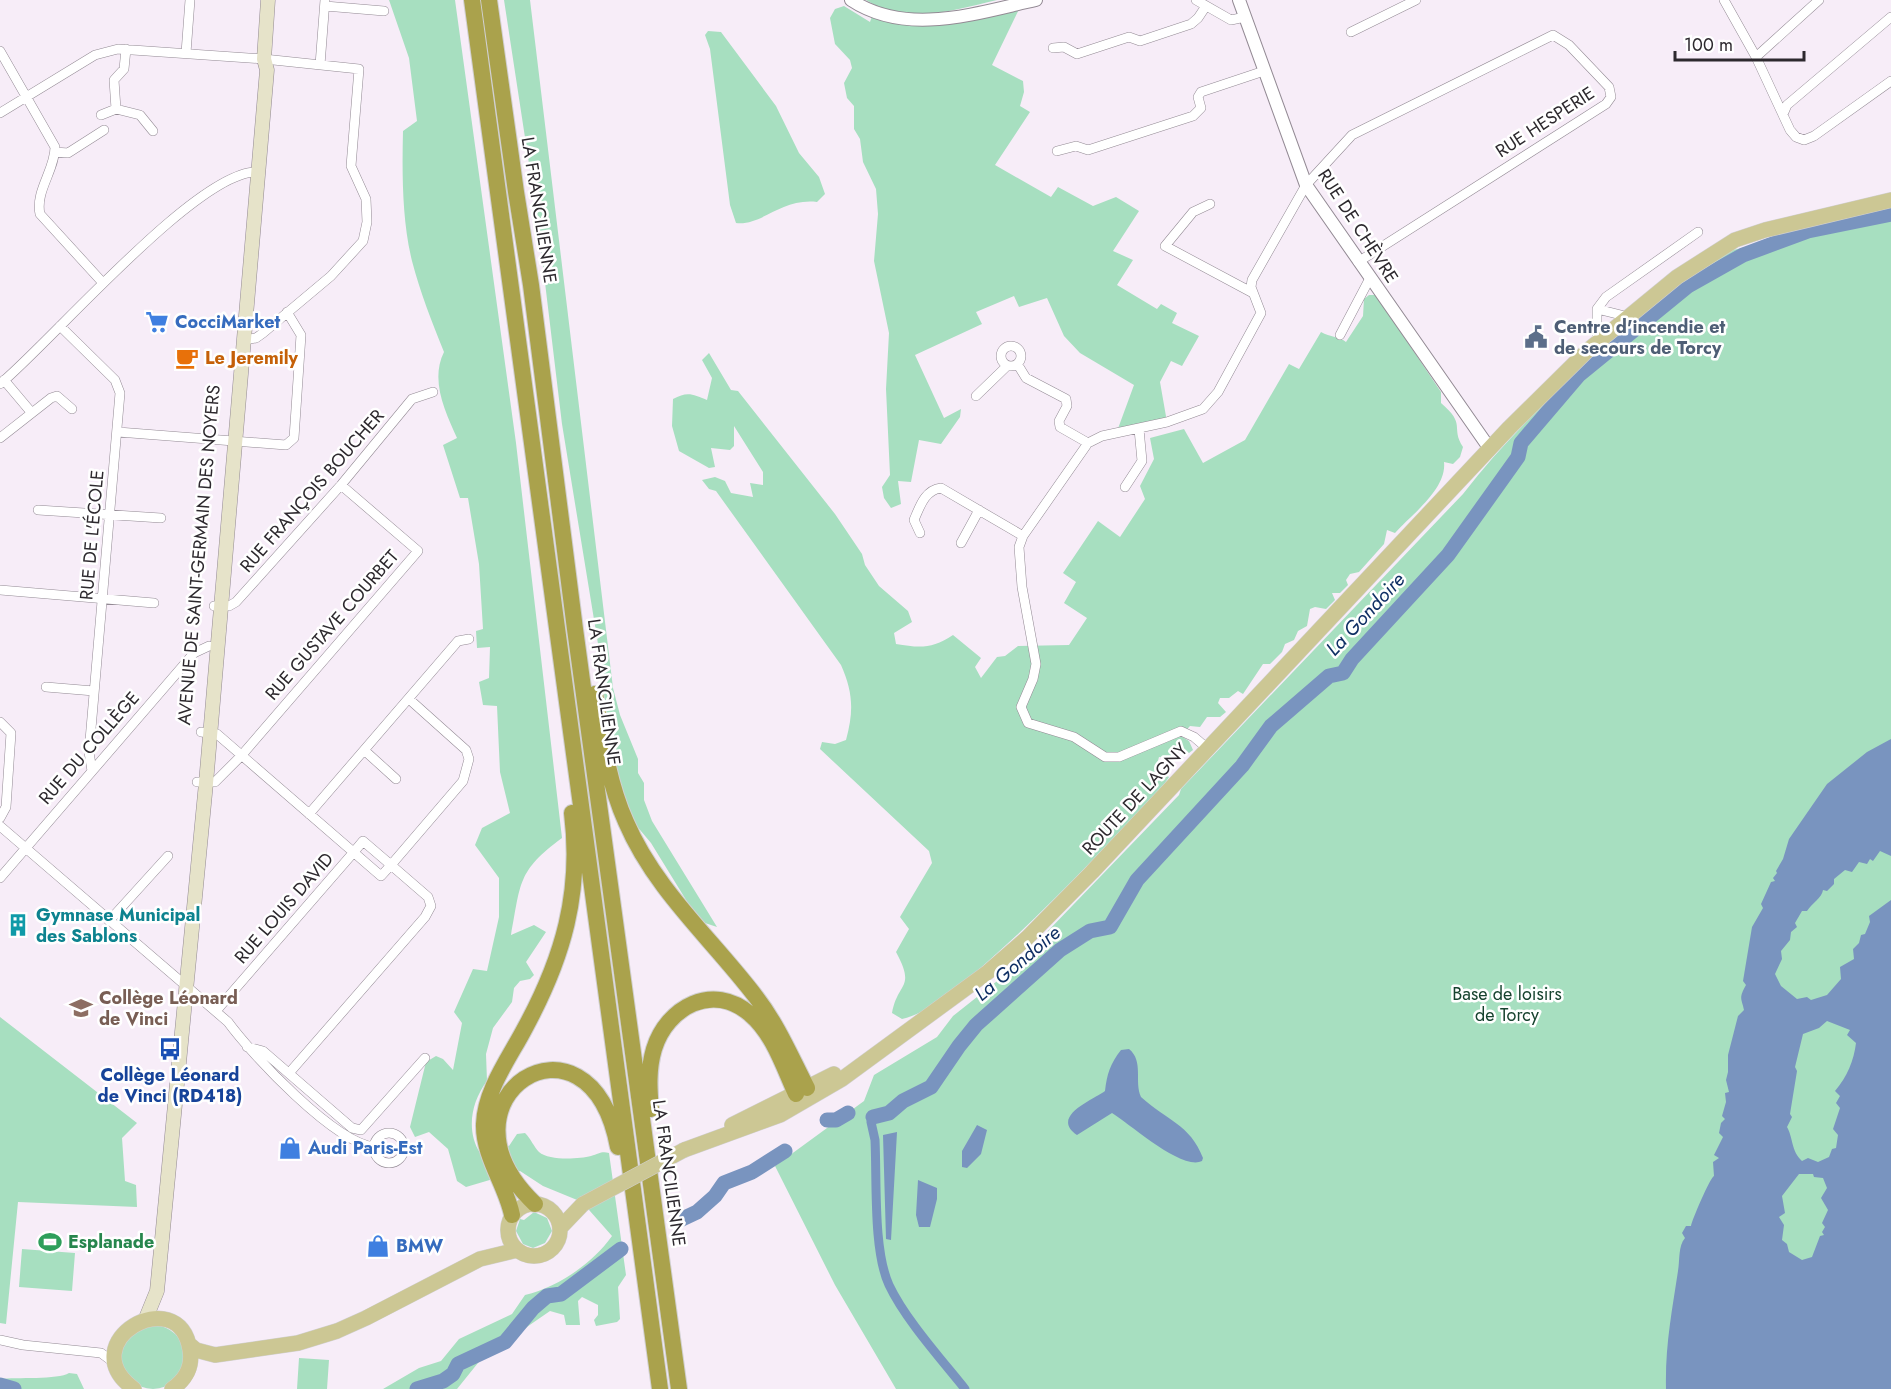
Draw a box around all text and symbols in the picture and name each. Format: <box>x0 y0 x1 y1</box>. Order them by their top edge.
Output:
scale bar <box>1675 24 1804 62</box>
text: 100 m <box>1684 32 1733 58</box>
street label: RUE HESPERIE <box>1490 80 1600 164</box>
street label: LA FRANCILIENNE <box>515 135 563 285</box>
street label: RUE DE CHÈVRE <box>1311 164 1405 288</box>
supermarket icon: CocciMarket <box>144 309 170 335</box>
place label: CocciMarket <box>175 309 281 335</box>
place label: Centre d'incendie et de secours de Torcy <box>1554 314 1725 361</box>
public building icon: Centre d'incendie et de secours de Torcy <box>1523 324 1549 350</box>
cafe icon: Le Jeremily <box>174 345 200 371</box>
place label: Le Jeremily <box>205 345 299 371</box>
street label: AVENUE DE SAINT-GERMAIN DES NOYERS <box>171 384 227 726</box>
street label: RUE FRANÇOIS BOUCHER <box>234 404 390 578</box>
street label: RUE DE L'ÉCOLE <box>73 469 111 601</box>
street label: RUE GUSTAVE COURBET <box>259 544 405 706</box>
water label: La Gondoire <box>1319 566 1412 663</box>
street label: LA FRANCILIENNE <box>581 617 627 767</box>
street label: RUE DU COLLÈGE <box>33 686 145 810</box>
street label: ROUTE DE LAGNY <box>1076 737 1194 861</box>
street label: RUE LOUIS DAVID <box>228 847 340 969</box>
place label: Gymnase Municipal des Sablons <box>36 902 200 949</box>
building icon: Gymnase Municipal des Sablons <box>5 912 31 938</box>
water label: La Gondoire <box>968 919 1067 1008</box>
park label: Base de loisirs de Torcy <box>1452 981 1562 1028</box>
place label: Collège Léonard de Vinci <box>99 985 238 1032</box>
school or university icon: Collège Léonard de Vinci <box>68 995 94 1021</box>
bus stop icon: Collège Léonard de Vinci (RD418) <box>157 1036 183 1062</box>
place label: Collège Léonard de Vinci (RD418) <box>98 1062 242 1109</box>
street label: LA FRANCILIENNE <box>646 1098 692 1248</box>
shop icon: Audi Paris-Est <box>277 1135 303 1161</box>
place label: Audi Paris-Est <box>307 1135 423 1161</box>
sports icon: Esplanade <box>37 1229 63 1255</box>
place label: Esplanade <box>68 1229 154 1255</box>
shop icon: BMW <box>365 1233 391 1259</box>
place label: BMW <box>396 1233 444 1259</box>

